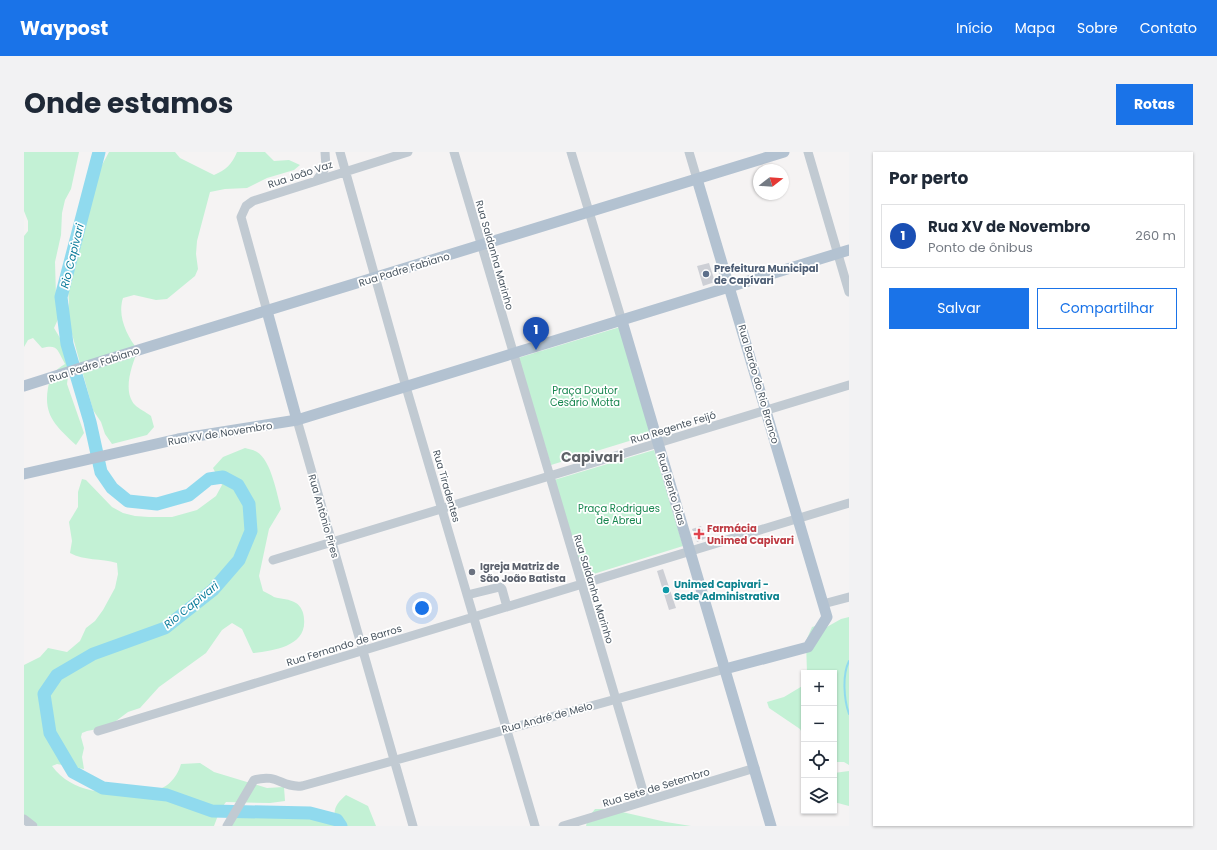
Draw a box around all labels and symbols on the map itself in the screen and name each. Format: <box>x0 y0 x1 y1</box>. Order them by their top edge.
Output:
street label: Rua João Vaz <box>266 157 335 192</box>
north arrow <box>753 164 789 200</box>
street label: Rua Saldanha Marinho <box>472 199 517 312</box>
water label: Rio Capivari <box>56 222 88 290</box>
street label: Rua Padre Fabiano <box>357 249 451 290</box>
place label: Prefeitura Municipal de Capívari <box>714 261 819 288</box>
marker: Prefeitura Municipal de Capívari <box>701 269 711 279</box>
pin: 1 <box>523 317 549 350</box>
street label: Rua Barão do Rio Branco <box>734 323 783 445</box>
street label: Rua Padre Fabiano <box>47 343 141 386</box>
park label: Praça Doutor Cesário Motta <box>550 383 620 410</box>
street label: Rua Regente Feijó <box>629 407 718 448</box>
street label: Rua XV de Novembro <box>167 418 273 449</box>
district label: Capivari <box>561 447 623 467</box>
street label: Rua Tiradentes <box>429 448 464 524</box>
street label: Rua Bento Dias <box>653 451 690 527</box>
street label: Rua Antônio Pires <box>304 473 343 560</box>
park label: Praça Rodrigues de Abreu <box>578 501 660 528</box>
place label: Farmácia Unimed Capivari <box>707 521 794 548</box>
marker: Farmácia Unimed Capivari <box>694 529 704 539</box>
street label: Rua Saldanha Marinho <box>570 533 617 646</box>
place label: Igreja Matriz de São João Batista <box>480 559 566 586</box>
marker: Igreja Matriz de São João Batista <box>467 567 477 577</box>
place label: Unimed Capivari - Sede Administrativa <box>674 577 780 604</box>
water label: Rio Capivari <box>160 578 222 632</box>
marker: Unimed Capivari - Sede Administrativa <box>661 585 671 595</box>
your location <box>412 598 432 618</box>
street label: Rua Fernando de Barros <box>285 621 404 670</box>
street label: Rua André de Melo <box>500 698 594 737</box>
street label: Rua Sete de Setembro <box>601 764 712 811</box>

